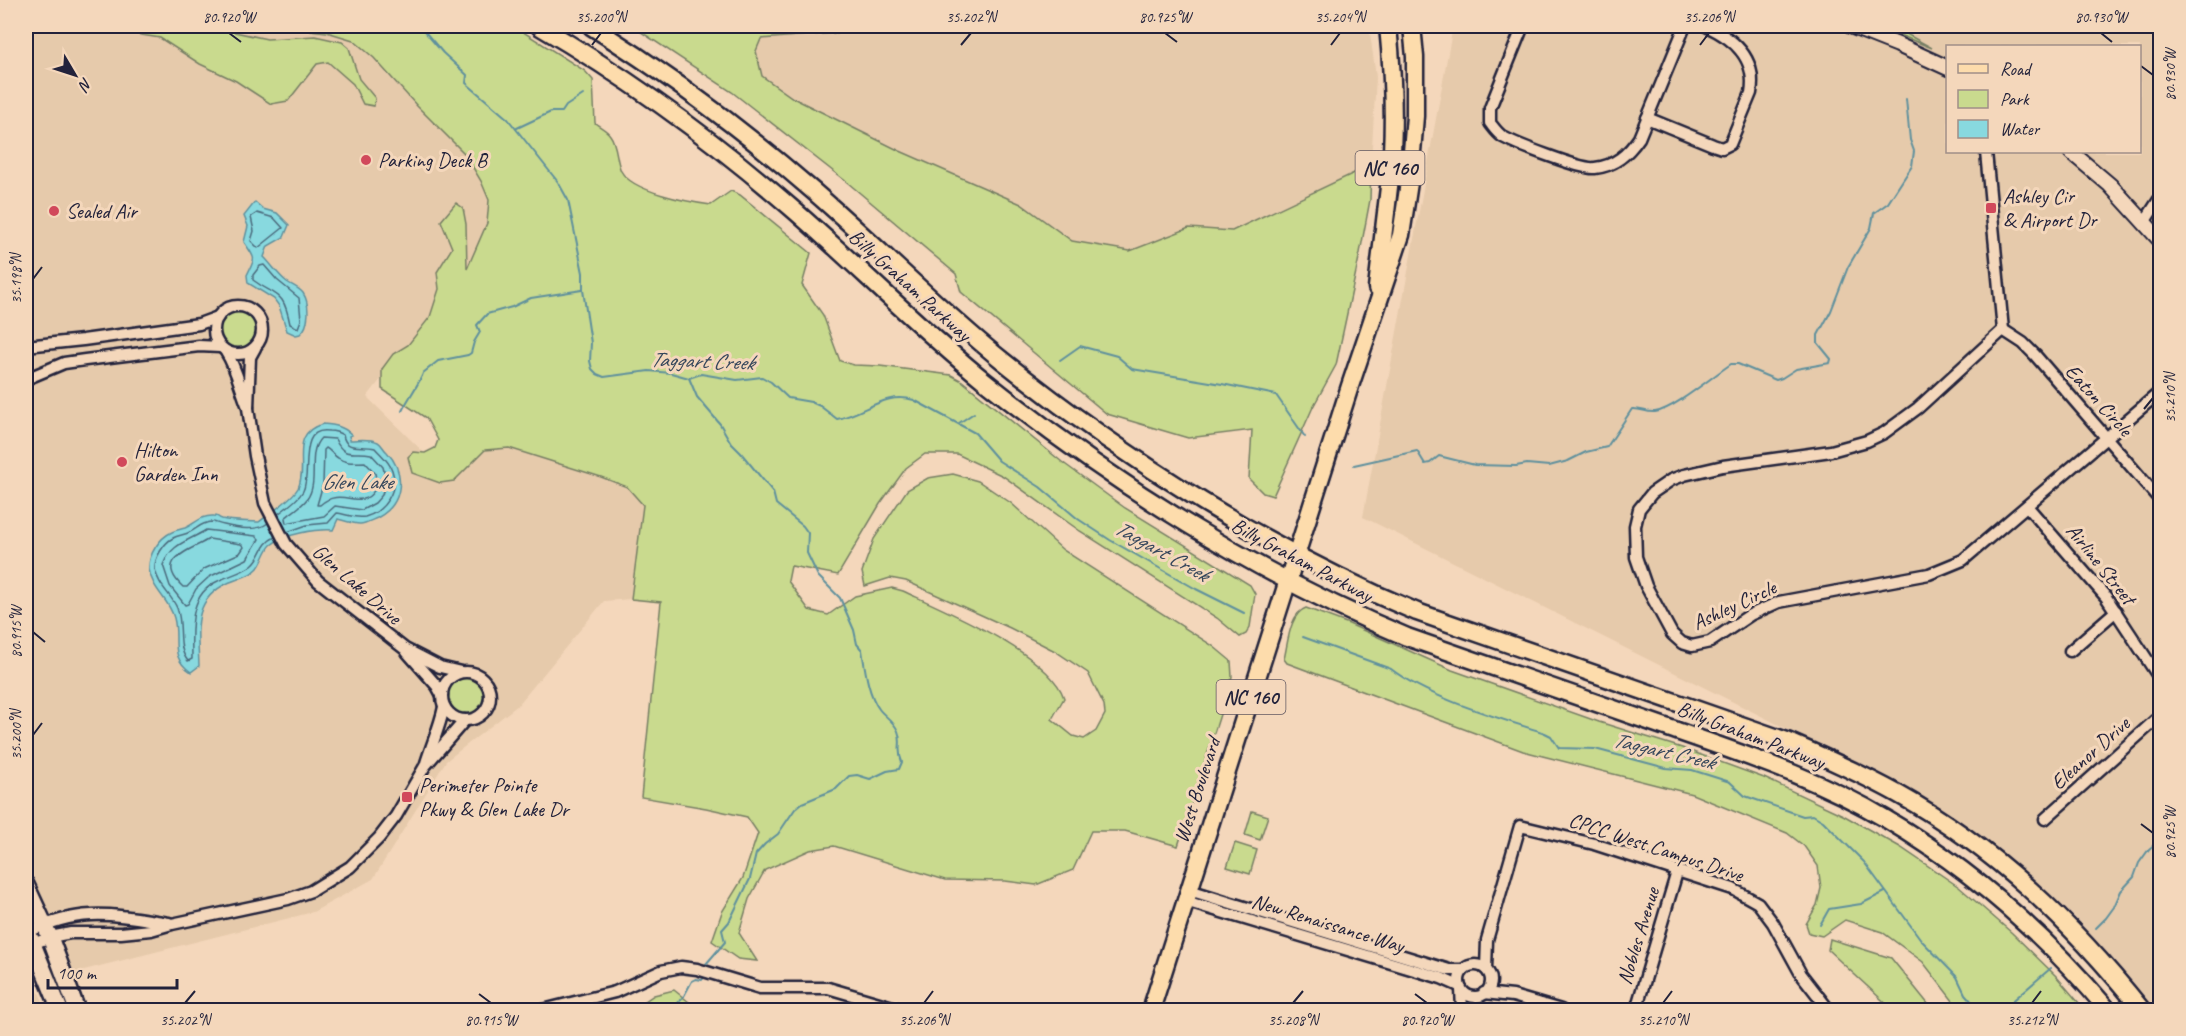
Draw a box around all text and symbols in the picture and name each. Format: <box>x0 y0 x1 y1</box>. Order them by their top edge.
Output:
text: 80.920°W <box>203 8 258 27</box>
text: 35.200°N <box>576 8 629 27</box>
text: 35.202°N <box>946 8 999 27</box>
text: 80.925°W <box>1139 8 1194 27</box>
text: 35.204°N <box>1315 8 1368 27</box>
text: 35.206°N <box>1684 8 1737 27</box>
text: 80.930°W <box>2075 8 2130 27</box>
north arrow <box>45 45 105 105</box>
legend <box>1946 45 2141 153</box>
text: 80.930°W <box>2161 46 2180 101</box>
text: Road <box>2000 58 2033 80</box>
text: N <box>73 74 97 96</box>
text: Park <box>2000 88 2030 110</box>
text: Water <box>2000 118 2041 140</box>
place label: Parking Deck B <box>378 147 489 173</box>
road number: NC 160 <box>1356 151 1424 185</box>
marker: Parking Deck B <box>359 153 373 167</box>
place label: Ashley Cir & Airport Dr <box>2003 183 2098 233</box>
place label: Sealed Air <box>66 198 138 224</box>
marker: Ashley Cir & Airport Dr <box>1984 201 1998 215</box>
marker: Sealed Air <box>47 204 61 218</box>
street label: Billy Graham Parkway <box>843 223 978 348</box>
text: 35.198°N <box>7 251 26 304</box>
water label: Taggart Creek <box>650 345 758 377</box>
street label: Eaton Circle <box>2060 358 2140 443</box>
text: 35.210°N <box>2161 370 2180 423</box>
place label: Hilton Garden Inn <box>134 437 218 487</box>
marker: Hilton Garden Inn <box>115 455 129 469</box>
water label: Glen Lake <box>322 468 395 496</box>
street label: Billy Graham Parkway <box>1227 512 1379 609</box>
water label: Taggart Creek <box>1110 514 1217 590</box>
street label: Airline Street <box>2060 518 2143 612</box>
street label: Glen Lake Drive <box>307 538 408 631</box>
street label: Ashley Circle <box>1688 574 1781 636</box>
text: 80.915°W <box>7 603 26 658</box>
road number: NC 160 <box>1216 680 1286 714</box>
street label: Billy Graham Parkway <box>1674 695 1830 776</box>
text: 35.200°N <box>7 707 26 760</box>
street label: Eleanor Drive <box>2045 710 2136 795</box>
water label: Taggart Creek <box>1610 726 1721 777</box>
street label: West Boulevard <box>1168 732 1227 846</box>
place label: Perimeter Pointe Pkwy & Glen Lake Dr <box>419 772 571 822</box>
marker: Perimeter Pointe Pkwy & Glen Lake Dr <box>400 790 414 804</box>
text: 80.925°W <box>2161 804 2180 859</box>
street label: CPCC West Campus Drive <box>1566 807 1748 888</box>
street label: Nobles Avenue <box>1611 883 1665 988</box>
street label: New Renaissance Way <box>1249 888 1409 959</box>
scale bar <box>48 952 177 990</box>
text: 100 m <box>57 962 98 984</box>
text: 35.202°N <box>160 1011 213 1030</box>
text: 80.915°W <box>465 1011 520 1030</box>
text: 35.206°N <box>899 1011 952 1030</box>
text: 35.208°N <box>1268 1011 1321 1030</box>
text: 80.920°W <box>1401 1011 1456 1030</box>
text: 35.210°N <box>1638 1011 1691 1030</box>
text: 35.212°N <box>2007 1011 2060 1030</box>

